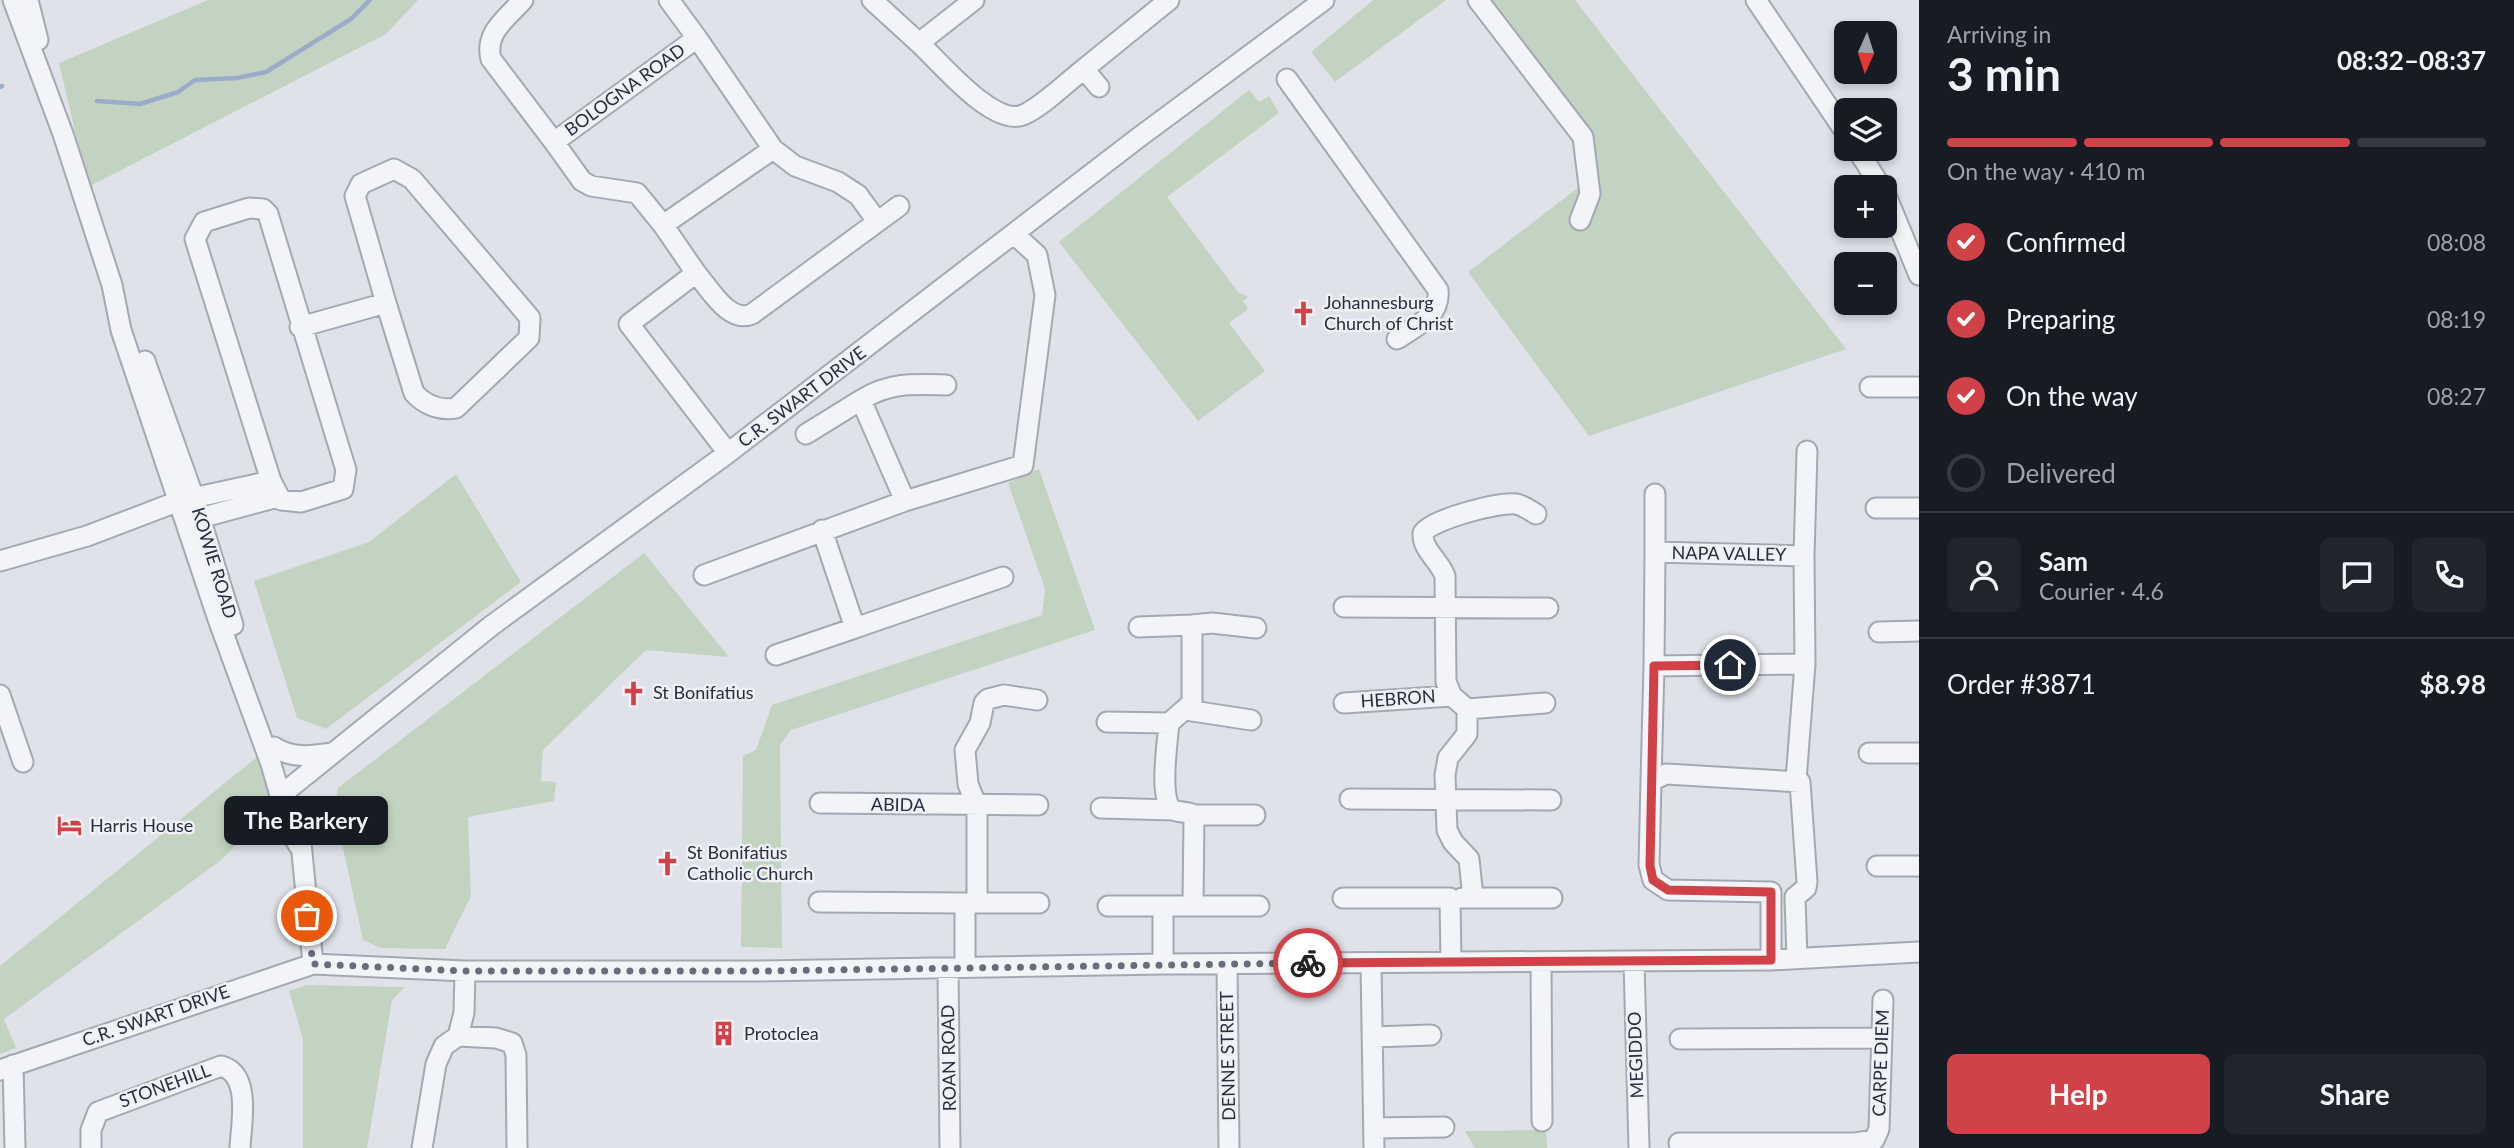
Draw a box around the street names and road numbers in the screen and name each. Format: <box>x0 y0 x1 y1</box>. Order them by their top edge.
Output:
street label: BOLOGNA ROAD <box>560 38 689 140</box>
street label: C.R. SWART DRIVE <box>733 341 870 451</box>
street label: KOWIE ROAD <box>188 504 242 621</box>
street label: NAPA VALLEY <box>1671 541 1787 565</box>
street label: HEBRON <box>1360 684 1436 712</box>
street label: ABIDA <box>871 793 926 815</box>
street label: C.R. SWART DRIVE <box>79 980 232 1051</box>
street label: DENNE STREET <box>1215 991 1239 1121</box>
street label: ROAN ROAD <box>936 1004 960 1112</box>
street label: CARPE DIEM <box>1867 1009 1893 1117</box>
street label: MEGIDDO <box>1622 1011 1648 1099</box>
street label: STONEHILL <box>116 1058 213 1112</box>

